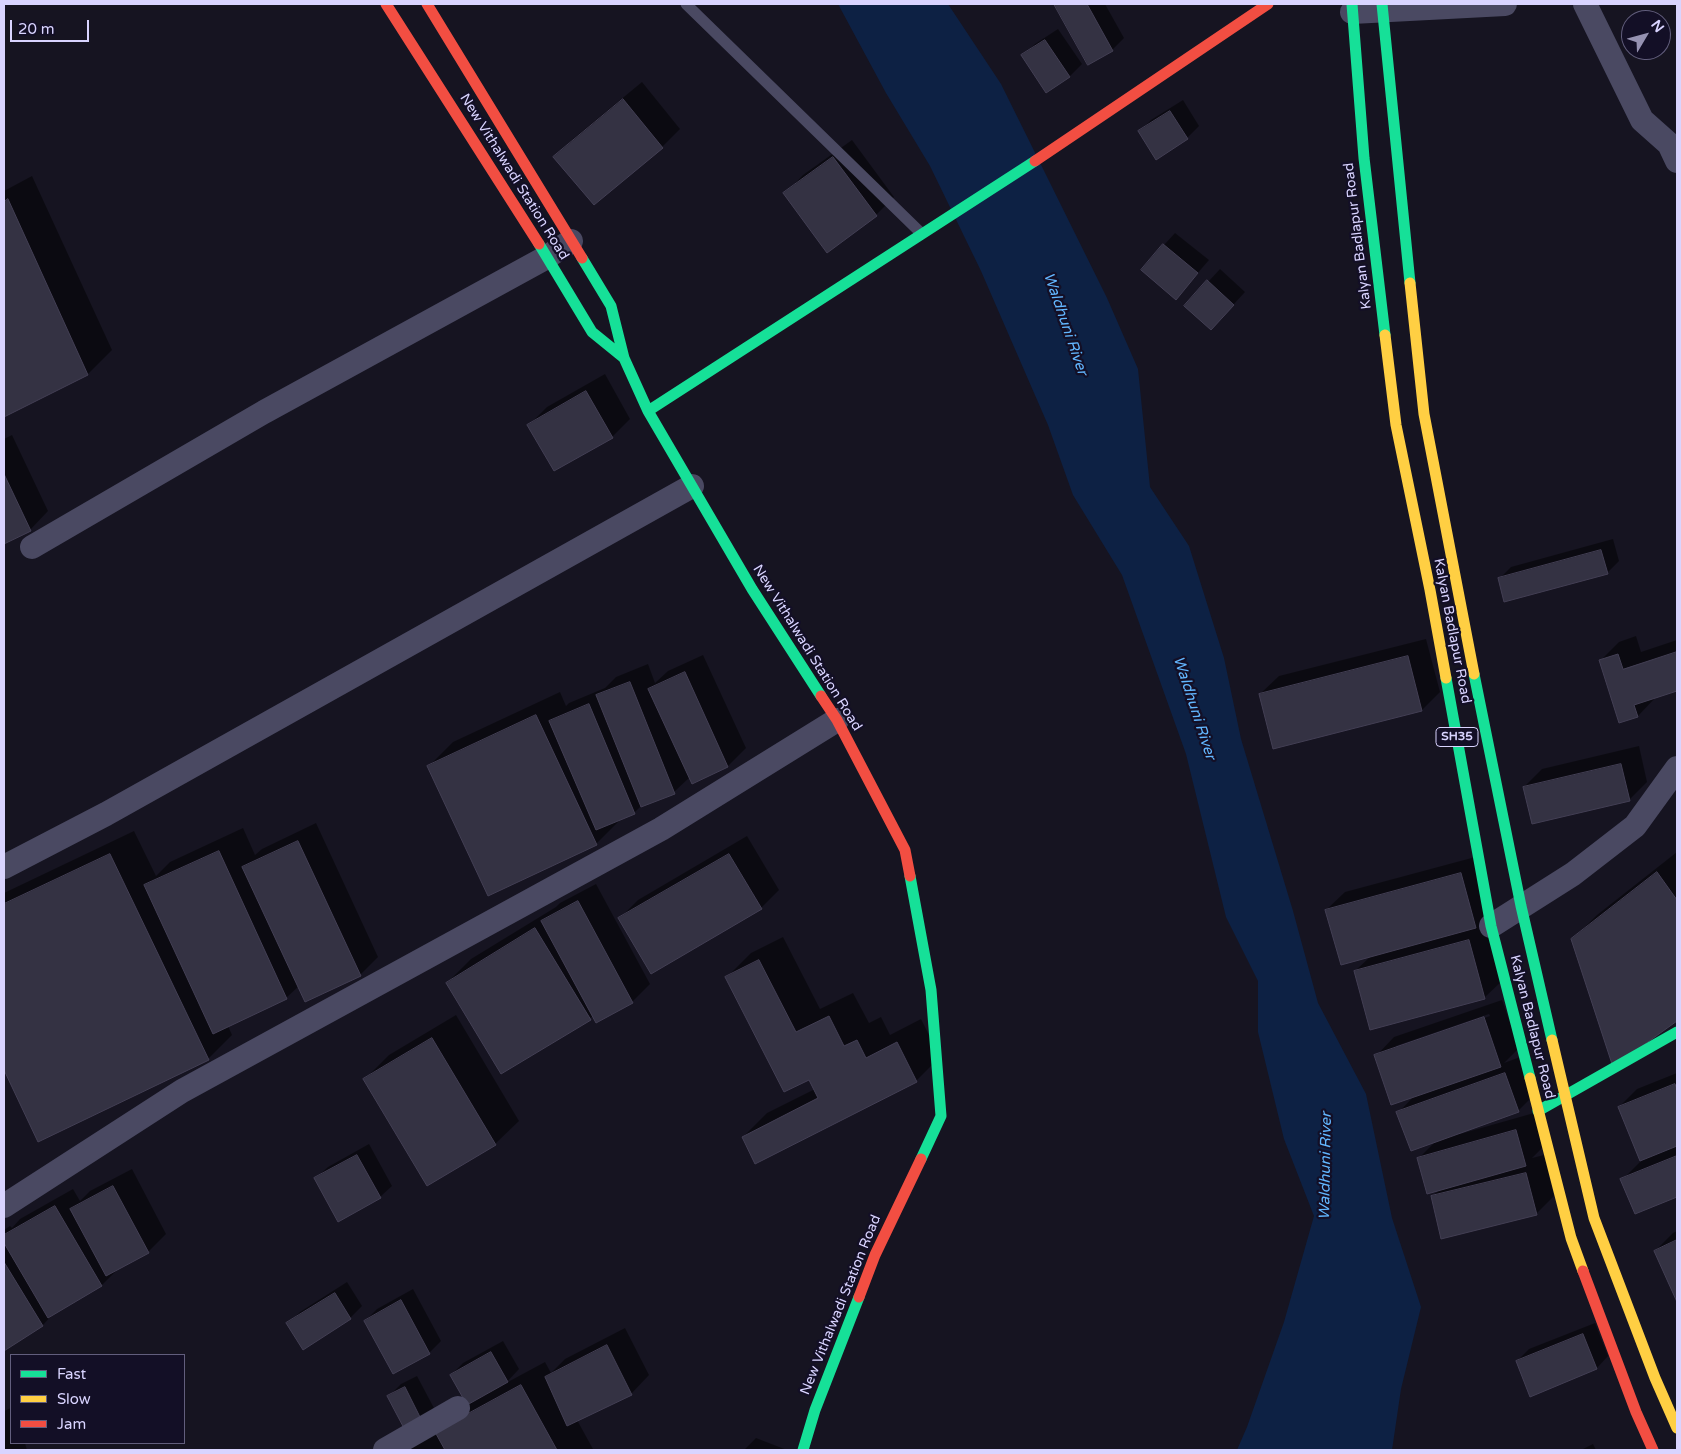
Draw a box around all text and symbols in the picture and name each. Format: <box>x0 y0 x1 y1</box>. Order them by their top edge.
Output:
scale bar <box>12 10 91 42</box>
north arrow <box>1621 10 1671 60</box>
text: N <box>1647 17 1668 36</box>
text: 20 m <box>18 20 55 38</box>
street label: New Vithalwadi Station Road <box>456 91 572 263</box>
street label: Kalyan Badlapur Road <box>1341 162 1375 310</box>
water label: Waldhuni River <box>1039 270 1091 378</box>
street label: Kalyan Badlapur Road <box>1430 557 1474 705</box>
street label: New Vithalwadi Station Road <box>749 562 865 734</box>
water label: Waldhuni River <box>1169 654 1219 762</box>
road number: SH35 <box>1436 728 1478 746</box>
street label: Kalyan Badlapur Road <box>1506 953 1558 1101</box>
water label: Waldhuni River <box>1316 1112 1336 1220</box>
street label: New Vithalwadi Station Road <box>797 1212 885 1398</box>
legend <box>10 1354 185 1444</box>
text: Fast <box>57 1365 86 1383</box>
text: Slow <box>57 1390 91 1408</box>
text: Jam <box>57 1415 86 1433</box>

